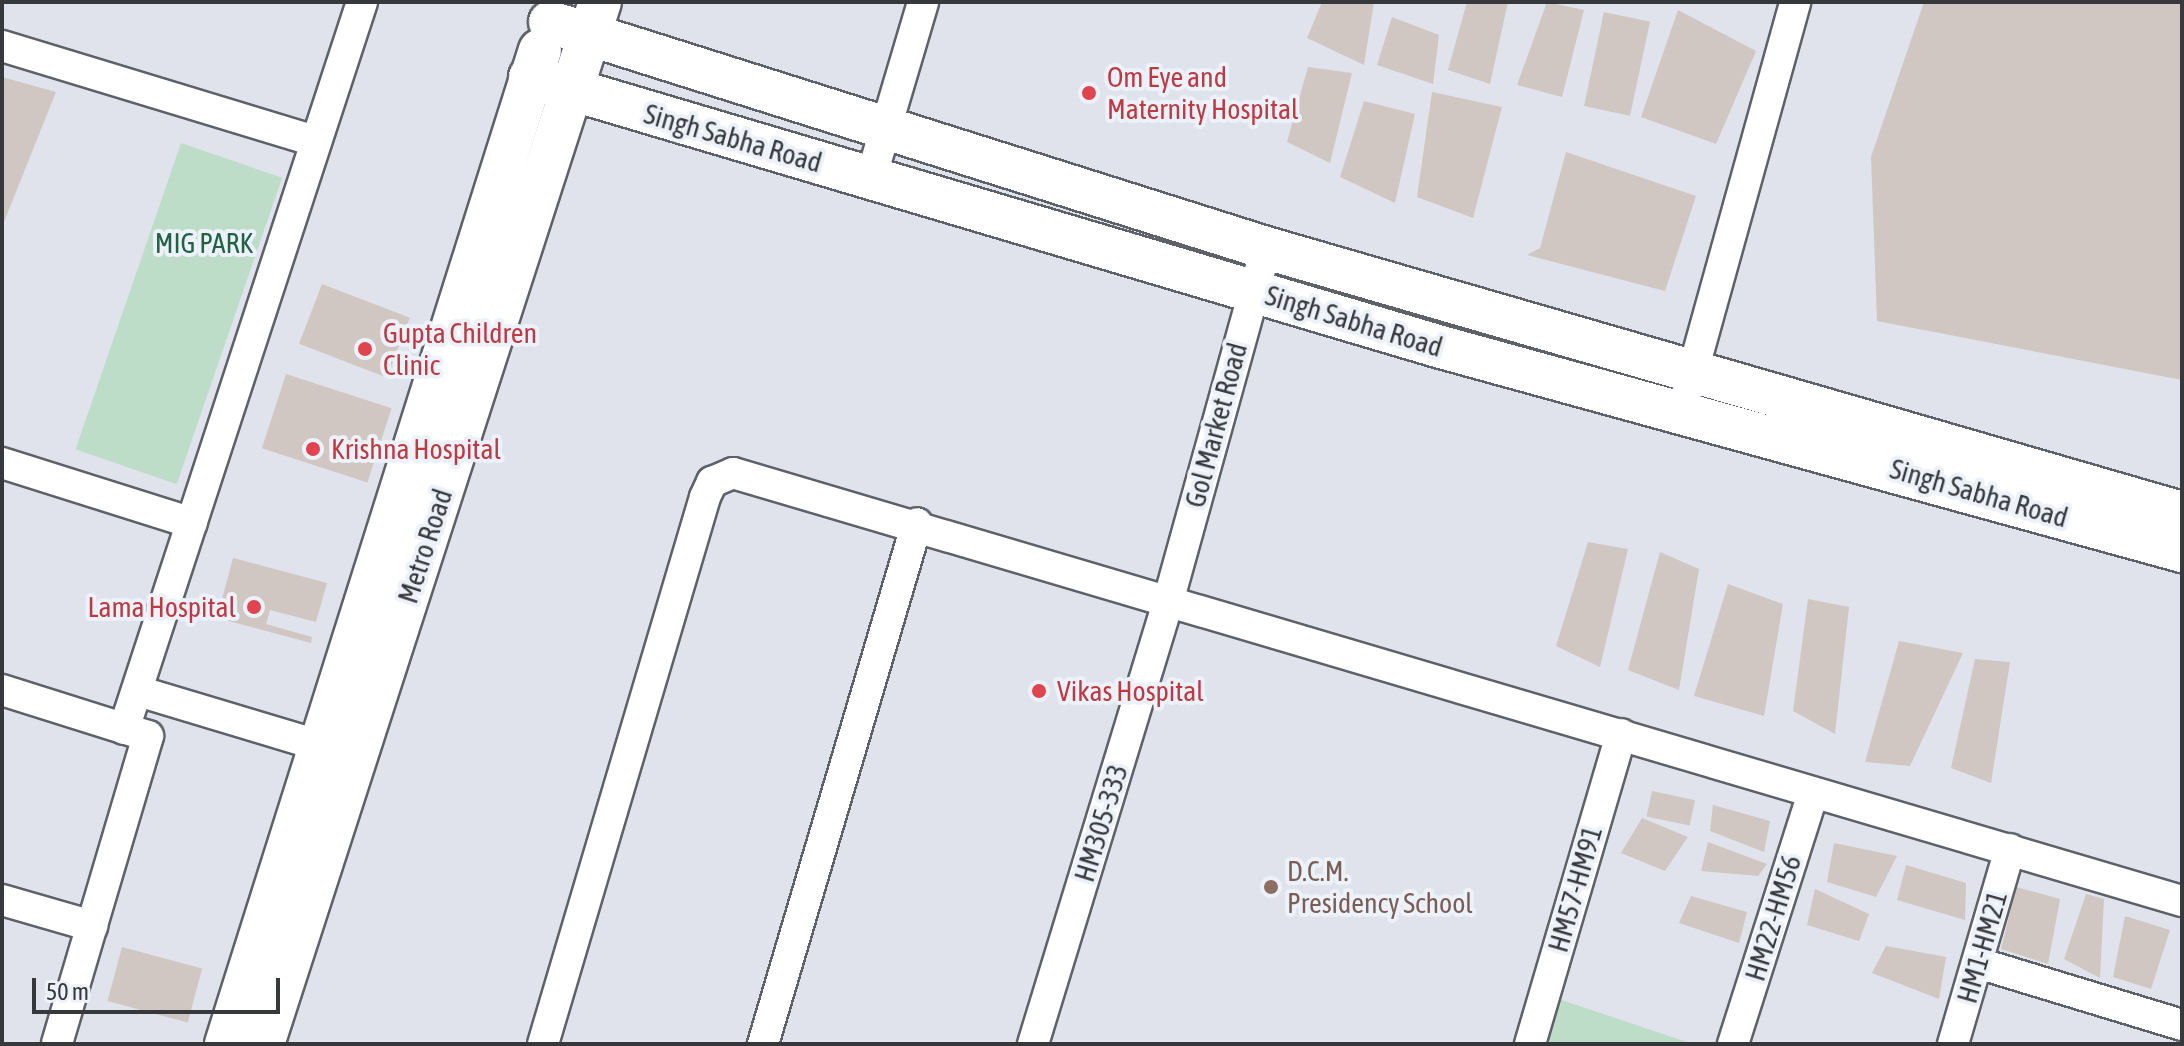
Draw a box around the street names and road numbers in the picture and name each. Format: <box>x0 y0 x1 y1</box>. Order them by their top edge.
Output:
street label: Singh Sabha Road <box>640 97 826 179</box>
street label: Singh Sabha Road <box>1262 278 1446 364</box>
street label: Gol Market Road <box>1178 339 1254 511</box>
street label: Singh Sabha Road <box>1886 452 2072 534</box>
street label: Metro Road <box>391 485 459 607</box>
street label: HM305-333 <box>1067 760 1135 886</box>
street label: HM57-HM91 <box>1541 822 1609 956</box>
street label: HM22-HM56 <box>1738 851 1808 985</box>
street label: HM1-HM21 <box>1950 887 2014 1007</box>

